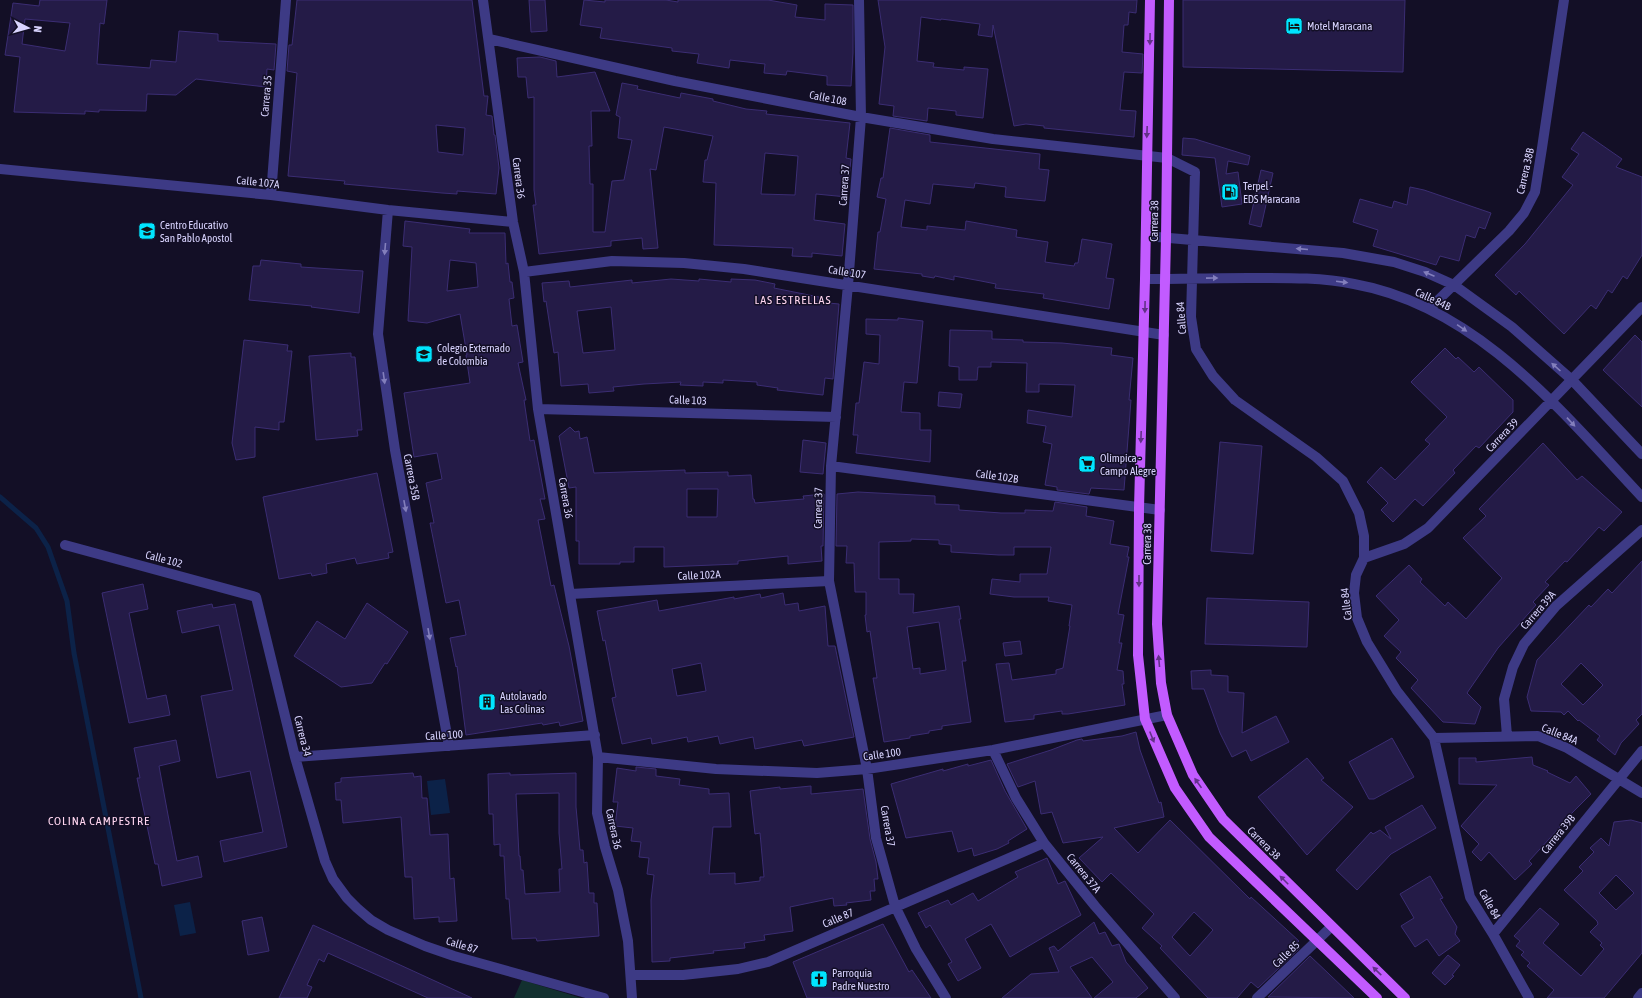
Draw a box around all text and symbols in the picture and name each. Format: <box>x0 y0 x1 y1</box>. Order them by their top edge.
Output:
north arrow <box>8 8 48 48</box>
hotel icon: Motel Maracana <box>1284 16 1304 36</box>
place label: Motel Maracana <box>1307 20 1372 32</box>
text: N <box>32 25 44 33</box>
one-way arrow <box>1146 33 1153 45</box>
street label: Carrera 35 <box>258 75 274 117</box>
street label: Calle 108 <box>808 89 848 107</box>
one-way arrow <box>1144 126 1151 138</box>
street label: Carrera 38B <box>1514 146 1536 195</box>
street label: Carrera 36 <box>511 157 527 199</box>
street label: Carrera 37 <box>837 164 851 206</box>
street label: Calle 107A <box>236 174 281 190</box>
place label: Terpel - EDS Maracana <box>1243 180 1300 205</box>
fuel station icon: Terpel - EDS Maracana <box>1220 182 1240 202</box>
street label: Carrera 38 <box>1148 200 1160 242</box>
place label: Centro Educativo San Pablo Apostol <box>160 219 232 244</box>
school or university icon: Centro Educativo San Pablo Apostol <box>137 221 157 241</box>
one-way arrow <box>382 243 389 255</box>
one-way arrow <box>1296 246 1308 253</box>
street label: Calle 107 <box>827 263 867 281</box>
one-way arrow <box>1424 271 1435 277</box>
one-way arrow <box>1206 275 1219 281</box>
one-way arrow <box>1336 279 1348 285</box>
street label: Calle 84B <box>1413 286 1453 313</box>
district label: LAS ESTRELLAS <box>755 293 831 307</box>
one-way arrow <box>1141 301 1148 313</box>
street label: Calle 84 <box>1174 301 1188 335</box>
one-way arrow <box>1457 324 1468 332</box>
place label: Colegio Externado de Colombia <box>437 342 510 367</box>
school or university icon: Colegio Externado de Colombia <box>414 344 434 364</box>
one-way arrow <box>1551 362 1561 371</box>
one-way arrow <box>381 372 387 384</box>
street label: Calle 103 <box>669 393 707 407</box>
street label: Carrera 39 <box>1483 416 1521 454</box>
one-way arrow <box>1566 417 1576 427</box>
one-way arrow <box>1138 431 1144 444</box>
place label: Olímpica - Campo Alegre <box>1100 452 1156 477</box>
street label: Carrera 35B <box>402 453 422 502</box>
supermarket icon: Olímpica - Campo Alegre <box>1077 454 1097 474</box>
street label: Calle 102B <box>975 467 1020 485</box>
street label: Carrera 36 <box>556 477 576 519</box>
street label: Carrera 37 <box>812 487 824 529</box>
one-way arrow <box>403 500 409 512</box>
street label: Carrera 38 <box>1141 523 1153 565</box>
street label: Calle 102 <box>144 548 184 570</box>
street label: Calle 102A <box>677 568 721 582</box>
one-way arrow <box>1136 575 1142 588</box>
street label: Calle 84 <box>1338 587 1354 621</box>
street label: Carrera 39A <box>1518 588 1558 632</box>
one-way arrow <box>426 628 432 640</box>
one-way arrow <box>1155 655 1162 667</box>
place label: Autolavado Las Colinas <box>500 690 547 715</box>
building icon: Autolavado Las Colinas <box>477 692 497 712</box>
street label: Carrera 34 <box>292 714 314 758</box>
street label: Calle 84A <box>1540 721 1580 747</box>
street label: Calle 100 <box>425 728 463 742</box>
one-way arrow <box>1149 731 1156 743</box>
street label: Calle 100 <box>862 745 902 763</box>
one-way arrow <box>1194 778 1202 788</box>
street label: Carrera 37 <box>878 805 898 847</box>
street label: Carrera 36 <box>604 807 624 851</box>
street label: Carrera 39B <box>1539 811 1578 856</box>
district label: COLINA CAMPESTRE <box>48 814 150 828</box>
street label: Carrera 38 <box>1245 824 1283 862</box>
street label: Carrera 37A <box>1065 851 1104 895</box>
one-way arrow <box>1279 875 1289 885</box>
street label: Calle 84 <box>1477 887 1503 921</box>
street label: Calle 87 <box>821 906 855 930</box>
street label: Calle 87 <box>445 934 479 956</box>
street label: Calle 85 <box>1270 938 1302 970</box>
one-way arrow <box>1372 966 1382 976</box>
place label: Parroquia Padre Nuestro <box>832 967 890 992</box>
church icon: Parroquia Padre Nuestro <box>809 969 829 989</box>

